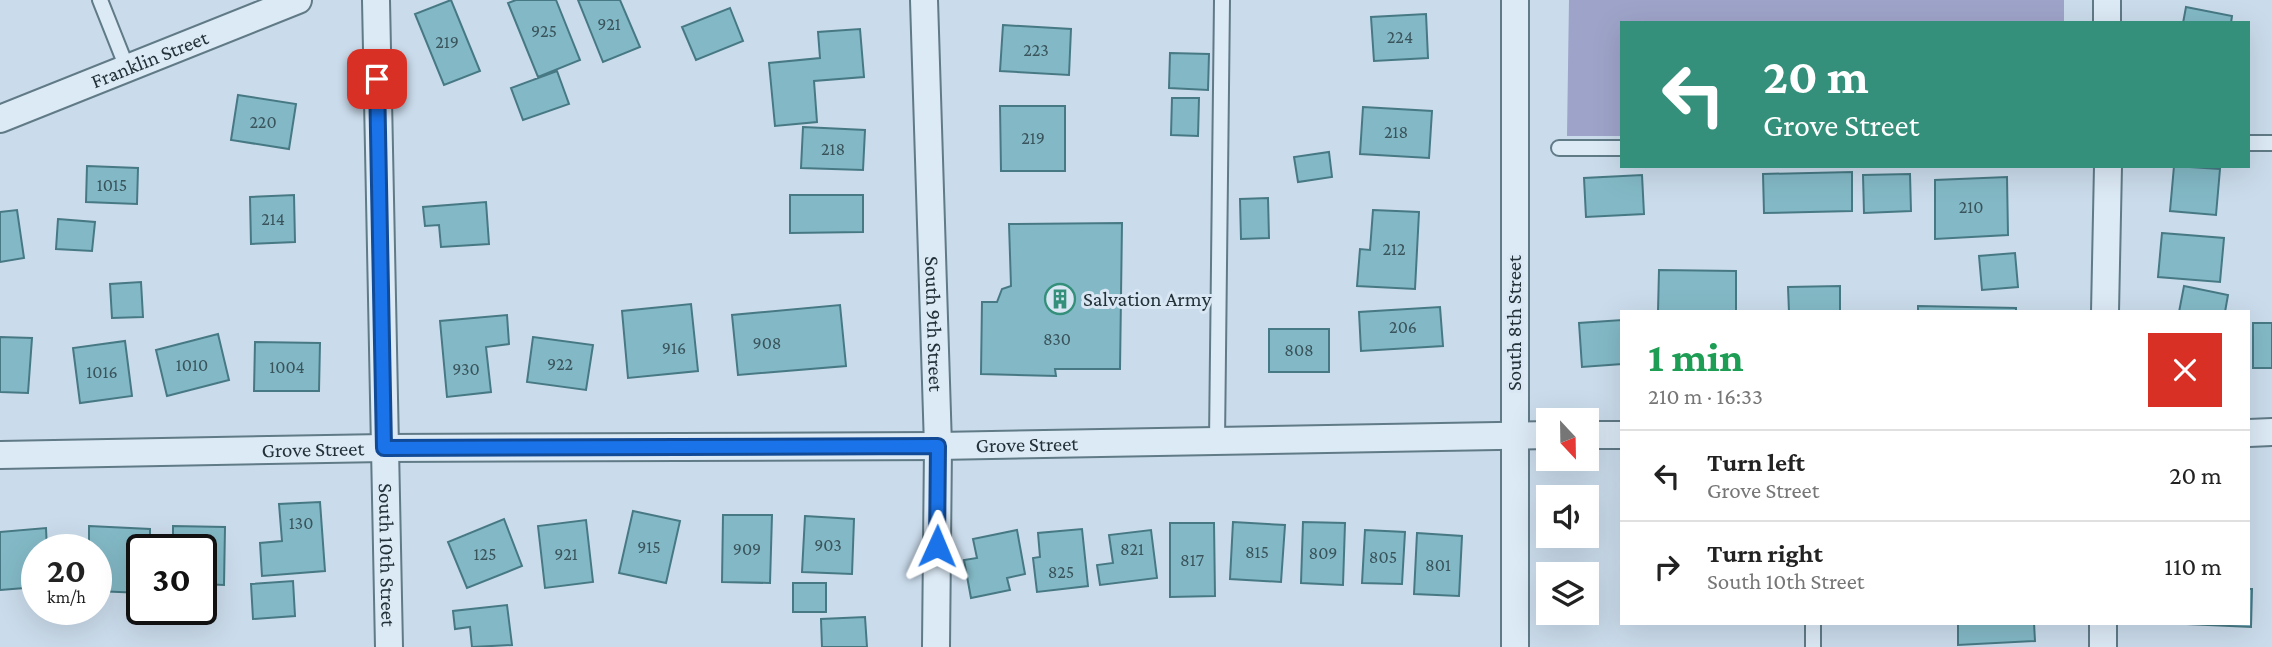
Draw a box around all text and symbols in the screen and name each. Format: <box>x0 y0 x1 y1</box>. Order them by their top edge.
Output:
house number: 921 <box>597 14 621 34</box>
house number: 925 <box>531 21 557 41</box>
street label: Franklin Street <box>88 25 212 93</box>
house number: 224 <box>1387 27 1413 47</box>
house number: 219 <box>435 32 459 52</box>
house number: 223 <box>1023 40 1049 60</box>
pin <box>347 49 407 109</box>
icon: left <box>1648 49 1739 140</box>
text: 20 m <box>1763 49 1869 104</box>
icon: arrive <box>358 60 396 98</box>
text: Grove Street <box>1763 107 1919 143</box>
house number: 220 <box>249 112 277 132</box>
house number: 218 <box>1384 122 1408 142</box>
house number: 219 <box>1021 128 1045 148</box>
house number: 218 <box>821 139 845 159</box>
house number: 1015 <box>97 175 127 195</box>
house number: 210 <box>1959 197 1983 217</box>
house number: 214 <box>261 209 285 229</box>
house number: 212 <box>1382 239 1406 259</box>
street label: South 8th Street <box>1502 254 1526 391</box>
street label: South 9th Street <box>920 256 948 393</box>
building icon: Salvation Army <box>1043 282 1077 316</box>
place label: Salvation Army <box>1083 287 1212 311</box>
house number: 206 <box>1389 317 1417 337</box>
house number: 830 <box>1043 329 1071 349</box>
house number: 908 <box>752 333 782 353</box>
text: 1 min <box>1648 333 1744 380</box>
button: close <box>2148 333 2222 407</box>
house number: 916 <box>662 338 686 358</box>
house number: 808 <box>1284 340 1314 360</box>
house number: 922 <box>547 354 573 374</box>
house number: 1010 <box>176 355 208 375</box>
house number: 1004 <box>269 357 305 377</box>
house number: 930 <box>452 359 480 379</box>
house number: 1016 <box>86 362 118 382</box>
text: 210 m · 16:33 <box>1648 383 1763 409</box>
north arrow <box>1536 408 1600 471</box>
map controls <box>1536 408 1599 625</box>
street label: Grove Street <box>975 431 1079 457</box>
street label: Grove Street <box>261 436 366 462</box>
text: Turn left <box>1707 448 1805 477</box>
icon: left <box>1648 457 1686 495</box>
text: 20 m <box>2169 461 2222 490</box>
text: Grove Street <box>1707 477 1819 503</box>
street label: South 10th Street <box>374 483 401 628</box>
button: sound <box>1536 485 1599 548</box>
position arrow <box>900 509 974 583</box>
house number: 130 <box>289 513 313 533</box>
speed limit sign: 30 <box>126 534 217 625</box>
house number: 903 <box>814 535 842 555</box>
house number: 915 <box>637 537 661 557</box>
house number: 909 <box>733 539 761 559</box>
house number: 821 <box>1120 539 1144 559</box>
text: Turn right <box>1707 539 1823 568</box>
house number: 815 <box>1245 542 1269 562</box>
house number: 809 <box>1308 543 1338 563</box>
house number: 125 <box>473 544 497 564</box>
house number: 921 <box>554 544 578 564</box>
house number: 805 <box>1369 547 1397 567</box>
icon: right <box>1648 548 1686 586</box>
house number: 817 <box>1180 550 1204 570</box>
text: 20 <box>47 551 86 590</box>
text: 110 m <box>2164 552 2222 581</box>
house number: 801 <box>1425 555 1451 575</box>
house number: 825 <box>1048 562 1074 582</box>
button: layers <box>1536 562 1599 625</box>
text: South 10th Street <box>1707 568 1864 594</box>
text: km/h <box>47 587 86 607</box>

